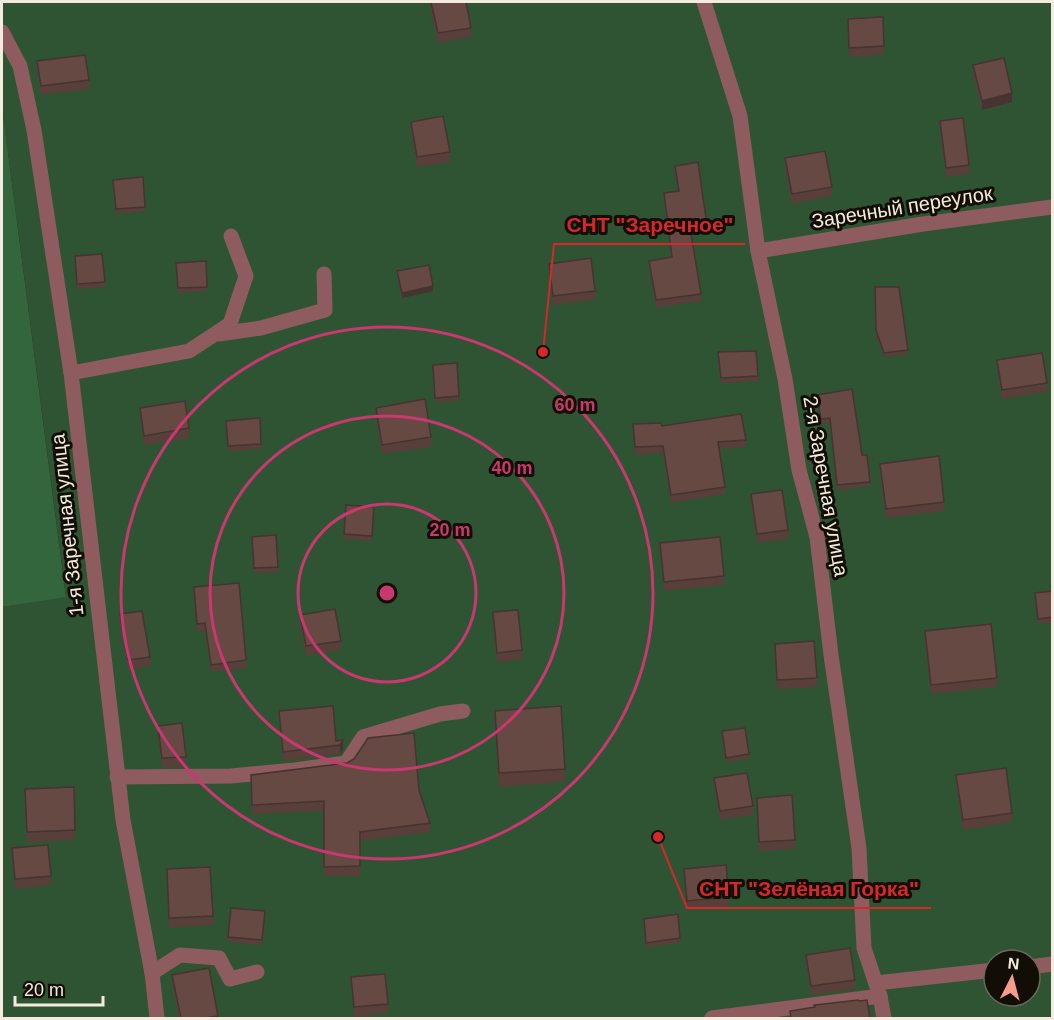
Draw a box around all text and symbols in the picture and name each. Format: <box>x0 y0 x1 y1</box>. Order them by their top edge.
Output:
street label: Заречный переулок <box>810 182 994 232</box>
callout: СНТ "Заречное" <box>554 205 745 244</box>
text: СНТ "Заречное" <box>566 213 734 236</box>
street label: 2-я Заречная улица <box>799 394 853 579</box>
text: 60 m <box>554 395 596 415</box>
street label: 1-я Заречная улица <box>46 432 88 617</box>
text: 40 m <box>491 458 533 478</box>
text: 20 m <box>429 520 471 540</box>
centre of rings <box>377 583 397 603</box>
callout: СНТ "Зелёная Горка" <box>687 869 931 908</box>
text: СНТ "Зелёная Горка" <box>699 877 919 900</box>
north arrow <box>982 948 1042 1008</box>
text: N <box>1007 955 1020 973</box>
scale bar <box>15 969 104 1007</box>
text: 20 m <box>24 980 64 1000</box>

